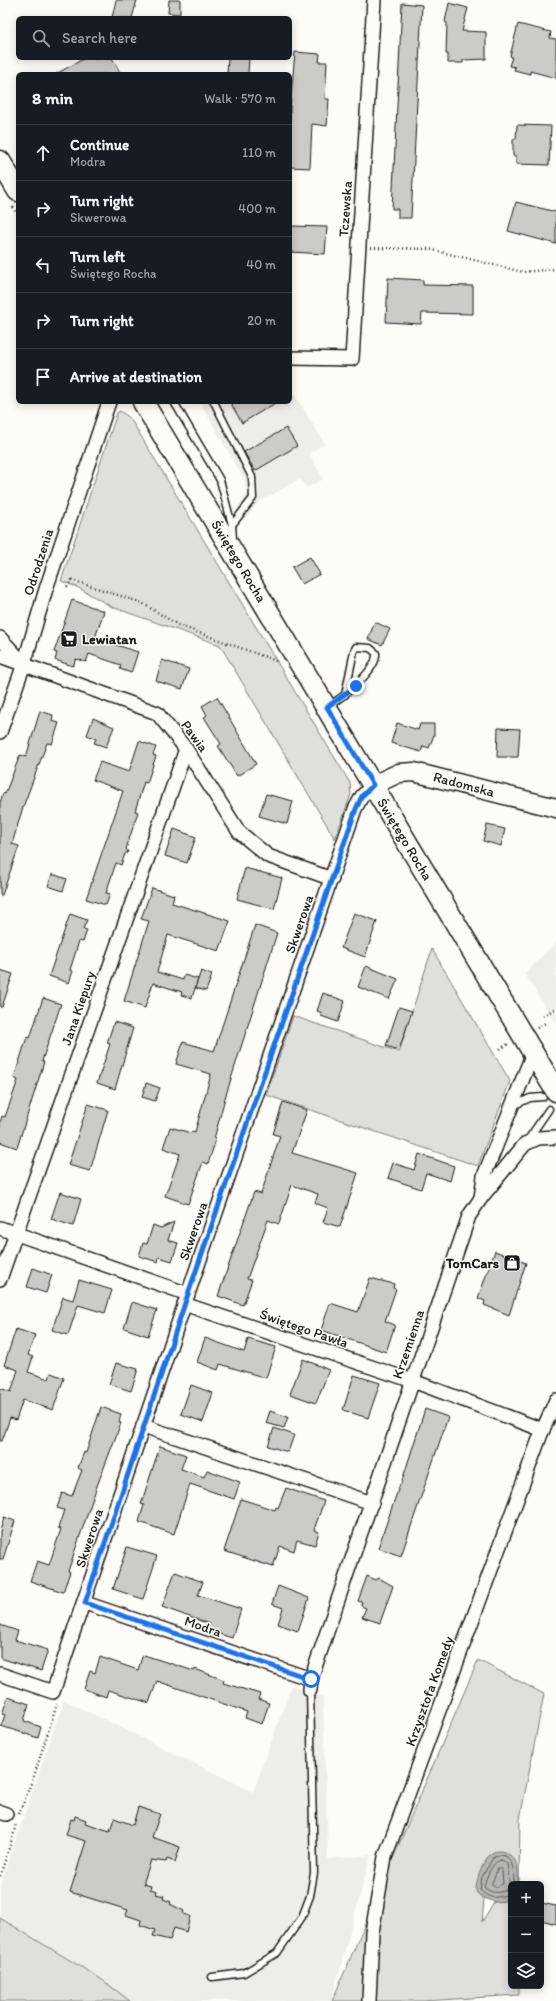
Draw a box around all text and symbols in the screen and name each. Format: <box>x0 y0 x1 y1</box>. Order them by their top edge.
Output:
search box <box>16 16 292 60</box>
icon: search <box>30 27 52 49</box>
text: Search here <box>62 29 137 47</box>
text: 8 min <box>32 88 73 108</box>
text: Walk · 570 m <box>204 91 276 106</box>
text: Continue <box>70 136 129 154</box>
icon: ahead <box>32 142 54 164</box>
text: 110 m <box>242 145 276 160</box>
text: Modra <box>70 154 105 169</box>
street label: Tczewska <box>335 180 356 237</box>
text: Turn right <box>70 192 134 210</box>
icon: right <box>32 198 54 220</box>
text: 400 m <box>238 201 276 216</box>
text: Skwerowa <box>70 210 126 225</box>
text: Turn left <box>70 248 125 266</box>
icon: left <box>32 254 54 276</box>
text: 40 m <box>246 257 276 272</box>
text: Świętego Rocha <box>70 266 157 281</box>
icon: right <box>32 310 54 332</box>
text: Turn right <box>70 312 134 330</box>
text: 20 m <box>247 313 276 328</box>
icon: arrive <box>32 366 54 388</box>
text: Arrive at destination <box>70 368 202 386</box>
street label: Świętego Rocha <box>207 517 270 606</box>
street label: Odrodzenia <box>20 526 57 598</box>
supermarket icon: Lewiatan <box>59 629 79 649</box>
place label: Lewiatan <box>82 631 137 648</box>
route end <box>347 677 365 695</box>
street label: Pawia <box>177 717 212 756</box>
street label: Radomska <box>431 768 497 801</box>
street label: Świętego Rocha <box>373 795 436 884</box>
street label: Skwerowa <box>282 892 318 956</box>
street label: Jana Kiepury <box>58 968 99 1048</box>
street label: Skwerowa <box>176 1199 212 1263</box>
shop icon: TomCars <box>502 1253 522 1273</box>
place label: TomCars <box>445 1255 499 1272</box>
street label: Świętego Pawła <box>257 1305 350 1352</box>
street label: Krzemienna <box>389 1307 428 1381</box>
street label: Skwerowa <box>72 1506 107 1570</box>
street label: Modra <box>182 1612 224 1641</box>
street label: Krzysztofa Komedy <box>402 1633 457 1749</box>
route start <box>302 1670 320 1688</box>
map controls <box>508 1881 544 1989</box>
button: + <box>508 1881 544 1917</box>
button: − <box>508 1917 544 1953</box>
button: layers <box>508 1953 544 1989</box>

